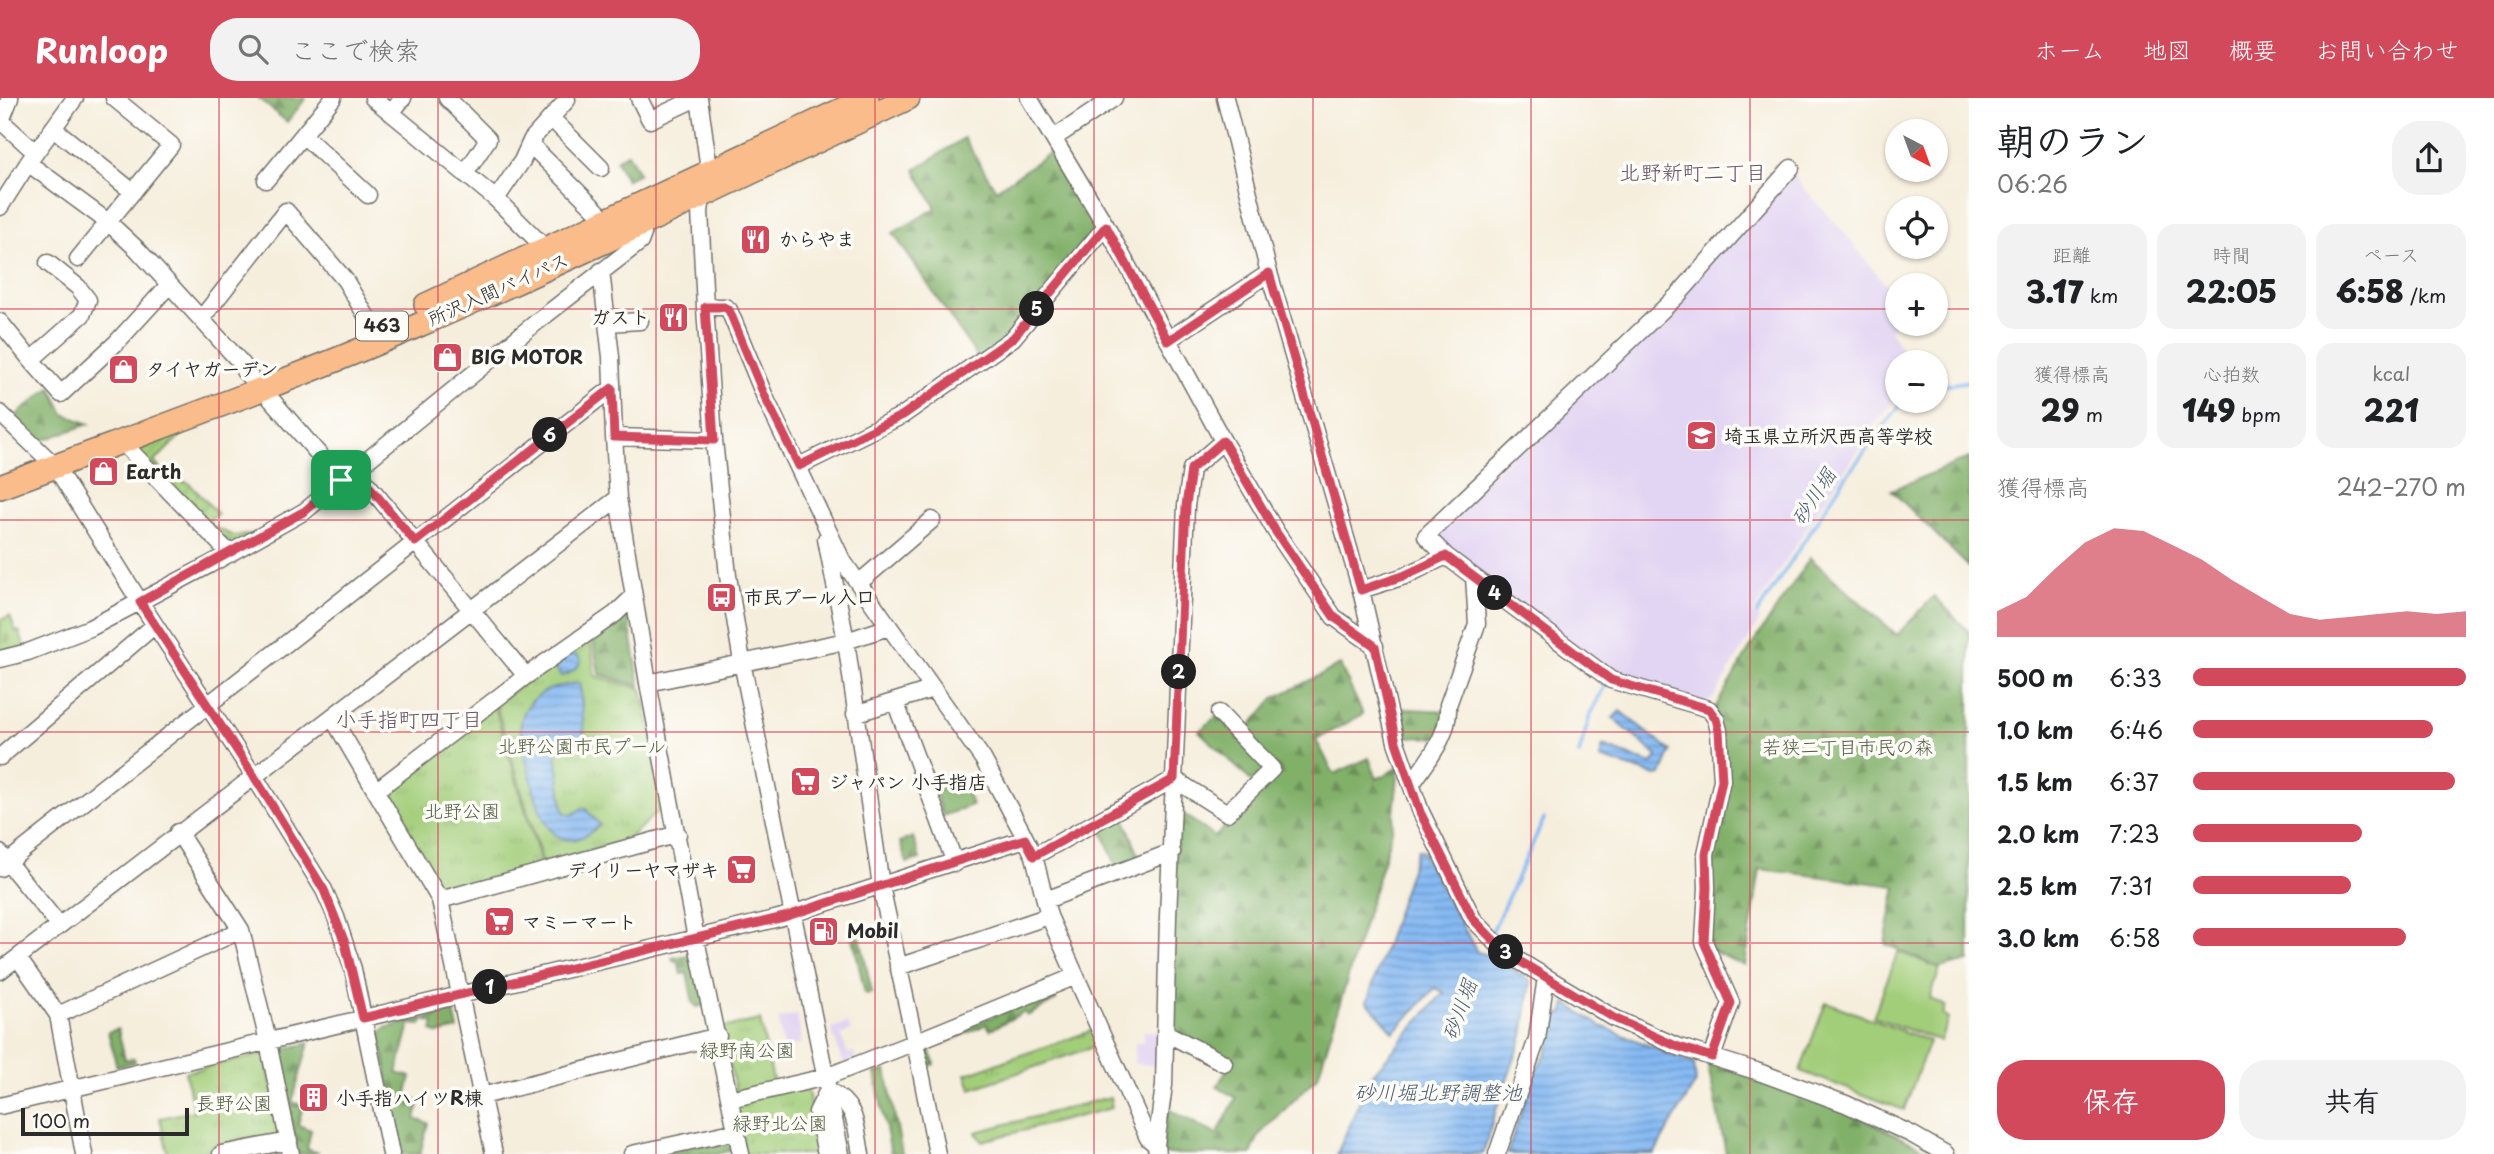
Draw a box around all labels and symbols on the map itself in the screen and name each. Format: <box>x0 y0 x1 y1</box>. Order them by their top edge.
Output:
north arrow <box>1885 119 1948 182</box>
district label: 北野新町二丁目 <box>1620 155 1767 187</box>
restaurant icon: からやま <box>739 222 773 256</box>
place label: からやま <box>779 224 855 252</box>
street label: 所沢入間バイパス <box>423 244 573 332</box>
pin: 5 <box>1020 292 1054 326</box>
restaurant icon: ガスト <box>656 300 690 334</box>
place label: ガスト <box>591 302 650 330</box>
road number: 463 <box>356 311 408 340</box>
shop icon: BIG MOTOR <box>431 340 465 374</box>
place label: BIG MOTOR <box>471 342 583 370</box>
shop icon: タイヤガーデン <box>106 352 140 386</box>
place label: タイヤガーデン <box>146 354 278 382</box>
pin: 6 <box>532 418 568 452</box>
school or university icon: 埼玉県立所沢西高等学校 <box>1684 419 1718 453</box>
place label: 埼玉県立所沢西高等学校 <box>1724 421 1933 449</box>
pin <box>311 450 371 510</box>
shop icon: Earth <box>86 455 120 489</box>
place label: Earth <box>126 457 181 485</box>
water label: 砂川堀 <box>1782 459 1844 531</box>
pin: 4 <box>1478 575 1512 610</box>
bus stop icon: 市民プール入口 <box>704 580 738 614</box>
place label: 市民プール入口 <box>744 582 875 610</box>
pin: 2 <box>1162 654 1196 690</box>
district label: 小手指町四丁目 <box>336 702 483 734</box>
park label: 北野公園市民プール <box>498 731 666 759</box>
park label: 若狭二丁目市民の森 <box>1762 732 1934 760</box>
supermarket icon: ジャパン 小手指店 <box>789 765 823 799</box>
place label: ジャパン 小手指店 <box>829 767 987 795</box>
park label: 北野公園 <box>424 796 500 824</box>
supermarket icon: デイリーヤマザキ <box>725 853 759 887</box>
place label: デイリーヤマザキ <box>567 855 719 883</box>
supermarket icon: マミーマート <box>482 905 516 939</box>
place label: マミーマート <box>522 907 637 935</box>
fuel station icon: Mobil <box>807 914 841 948</box>
place label: Mobil <box>847 916 899 944</box>
pin: 3 <box>1488 934 1524 970</box>
pin: 1 <box>472 970 508 1004</box>
water label: 砂川堀 <box>1432 972 1485 1044</box>
park label: 緑野南公園 <box>699 1035 795 1063</box>
water label: 砂川堀北野調整池 <box>1354 1075 1523 1107</box>
building icon: 小手指ハイツR棟 <box>296 1081 330 1115</box>
place label: 小手指ハイツR棟 <box>336 1083 483 1111</box>
park label: 長野公園 <box>196 1088 272 1116</box>
scale bar <box>21 1105 189 1137</box>
park label: 緑野北公園 <box>732 1108 828 1136</box>

